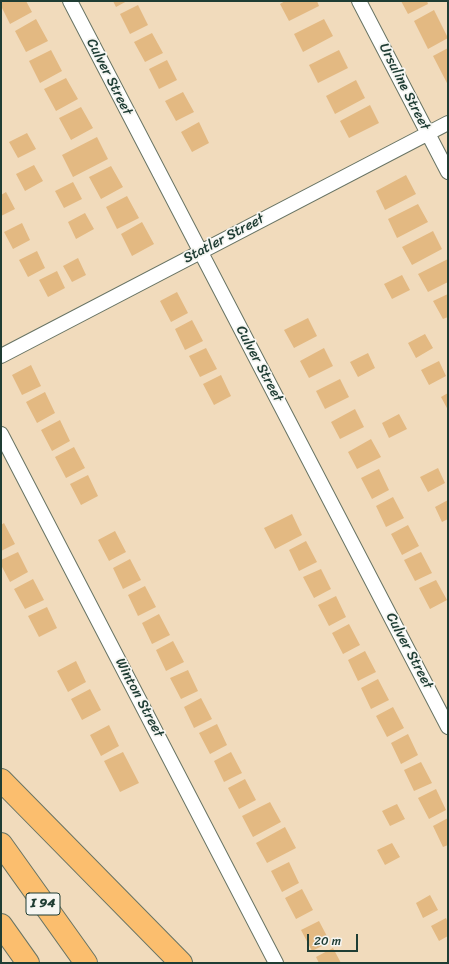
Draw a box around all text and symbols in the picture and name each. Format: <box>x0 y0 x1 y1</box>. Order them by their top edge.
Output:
street label: Culver Street <box>82 36 136 118</box>
street label: Ursuline Street <box>375 41 433 133</box>
street label: Statler Street <box>181 211 267 267</box>
street label: Culver Street <box>232 323 286 405</box>
street label: Culver Street <box>382 610 436 692</box>
street label: Winton Street <box>111 655 167 741</box>
road number: I 94 <box>26 893 60 915</box>
scale bar <box>309 926 360 952</box>
text: 20 m <box>314 930 341 952</box>

